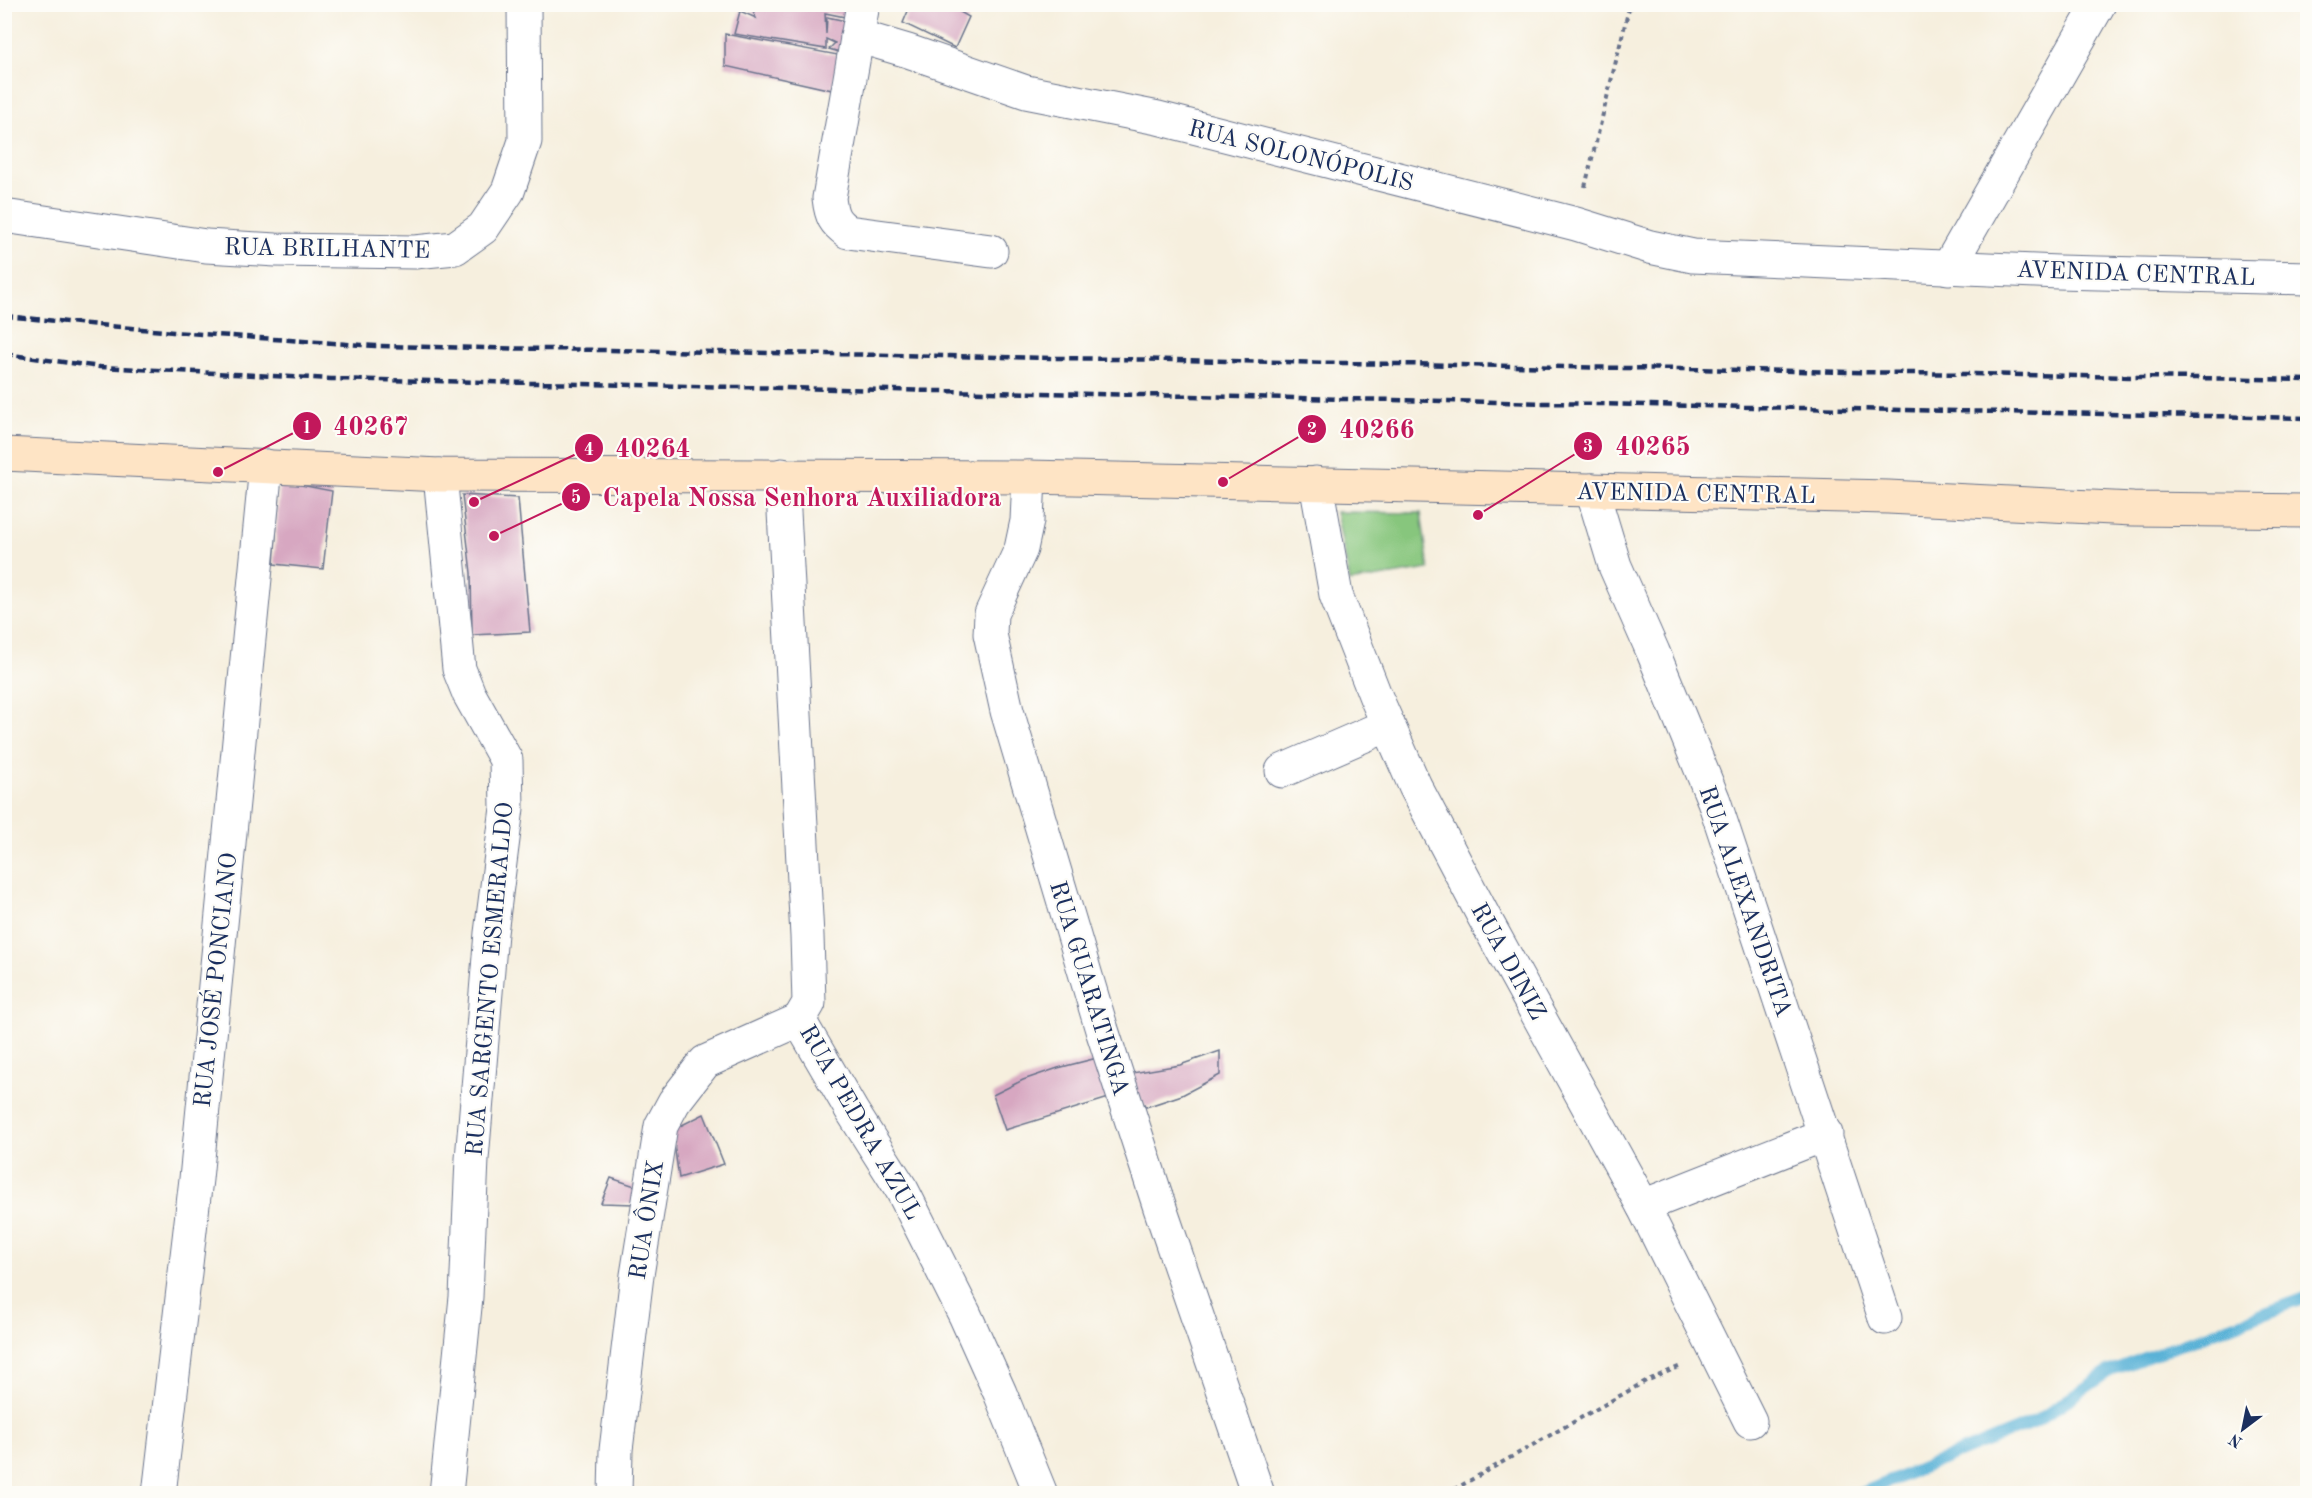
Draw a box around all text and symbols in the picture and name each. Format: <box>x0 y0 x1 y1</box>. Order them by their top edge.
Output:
street label: RUA SOLONÓPOLIS <box>1185 112 1417 197</box>
street label: RUA BRILHANTE <box>224 236 430 264</box>
street label: AVENIDA CENTRAL <box>2016 259 2256 291</box>
callout: 40267 <box>292 404 421 448</box>
callout: 40266 <box>1297 407 1426 451</box>
text: 40267 <box>333 415 409 441</box>
text: 40266 <box>1339 418 1415 444</box>
text: 1 <box>302 419 312 437</box>
text: 2 <box>1307 421 1317 439</box>
callout: 40265 <box>1573 424 1703 468</box>
callout: 40264 <box>574 426 703 470</box>
text: 40265 <box>1615 435 1691 461</box>
text: 40264 <box>615 437 691 463</box>
text: 3 <box>1583 438 1593 456</box>
text: 4 <box>584 441 594 459</box>
callout: Capela Nossa Senhora Auxiliadora <box>561 475 1014 519</box>
street label: AVENIDA CENTRAL <box>1576 481 1816 509</box>
text: Capela Nossa Senhora Auxiliadora <box>603 486 1002 512</box>
text: 5 <box>571 489 581 507</box>
street label: RUA ALEXANDRITA <box>1693 783 1795 1020</box>
street label: RUA SARGENTO ESMERALDO <box>464 801 518 1157</box>
street label: RUA JOSÉ PONCIANO <box>188 851 242 1109</box>
street label: RUA GUARATINGA <box>1044 878 1132 1099</box>
street label: RUA DINIZ <box>1465 899 1549 1024</box>
street label: RUA PEDRA AZUL <box>794 1022 925 1224</box>
street label: RUA ÔNIX <box>623 1158 669 1282</box>
north arrow <box>2213 1399 2273 1459</box>
text: N <box>2226 1430 2246 1450</box>

